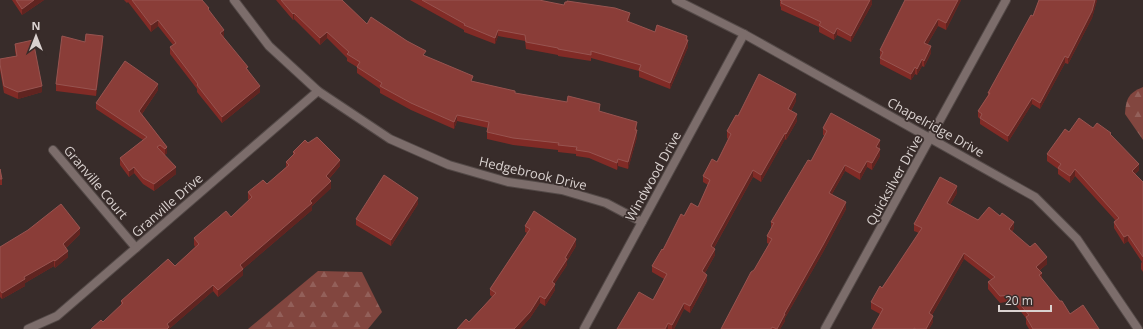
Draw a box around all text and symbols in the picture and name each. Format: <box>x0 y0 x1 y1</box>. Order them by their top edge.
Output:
north arrow <box>16 16 56 56</box>
text: N <box>32 18 40 33</box>
street label: Chapelridge Drive <box>884 93 988 161</box>
street label: Windwood Drive <box>621 128 685 224</box>
street label: Quicksilver Drive <box>862 131 926 229</box>
street label: Granville Court <box>60 141 132 223</box>
street label: Hedgebrook Drive <box>477 152 589 194</box>
street label: Granville Drive <box>128 169 206 241</box>
scale bar <box>999 287 1051 313</box>
text: 20 m <box>1005 292 1033 309</box>

